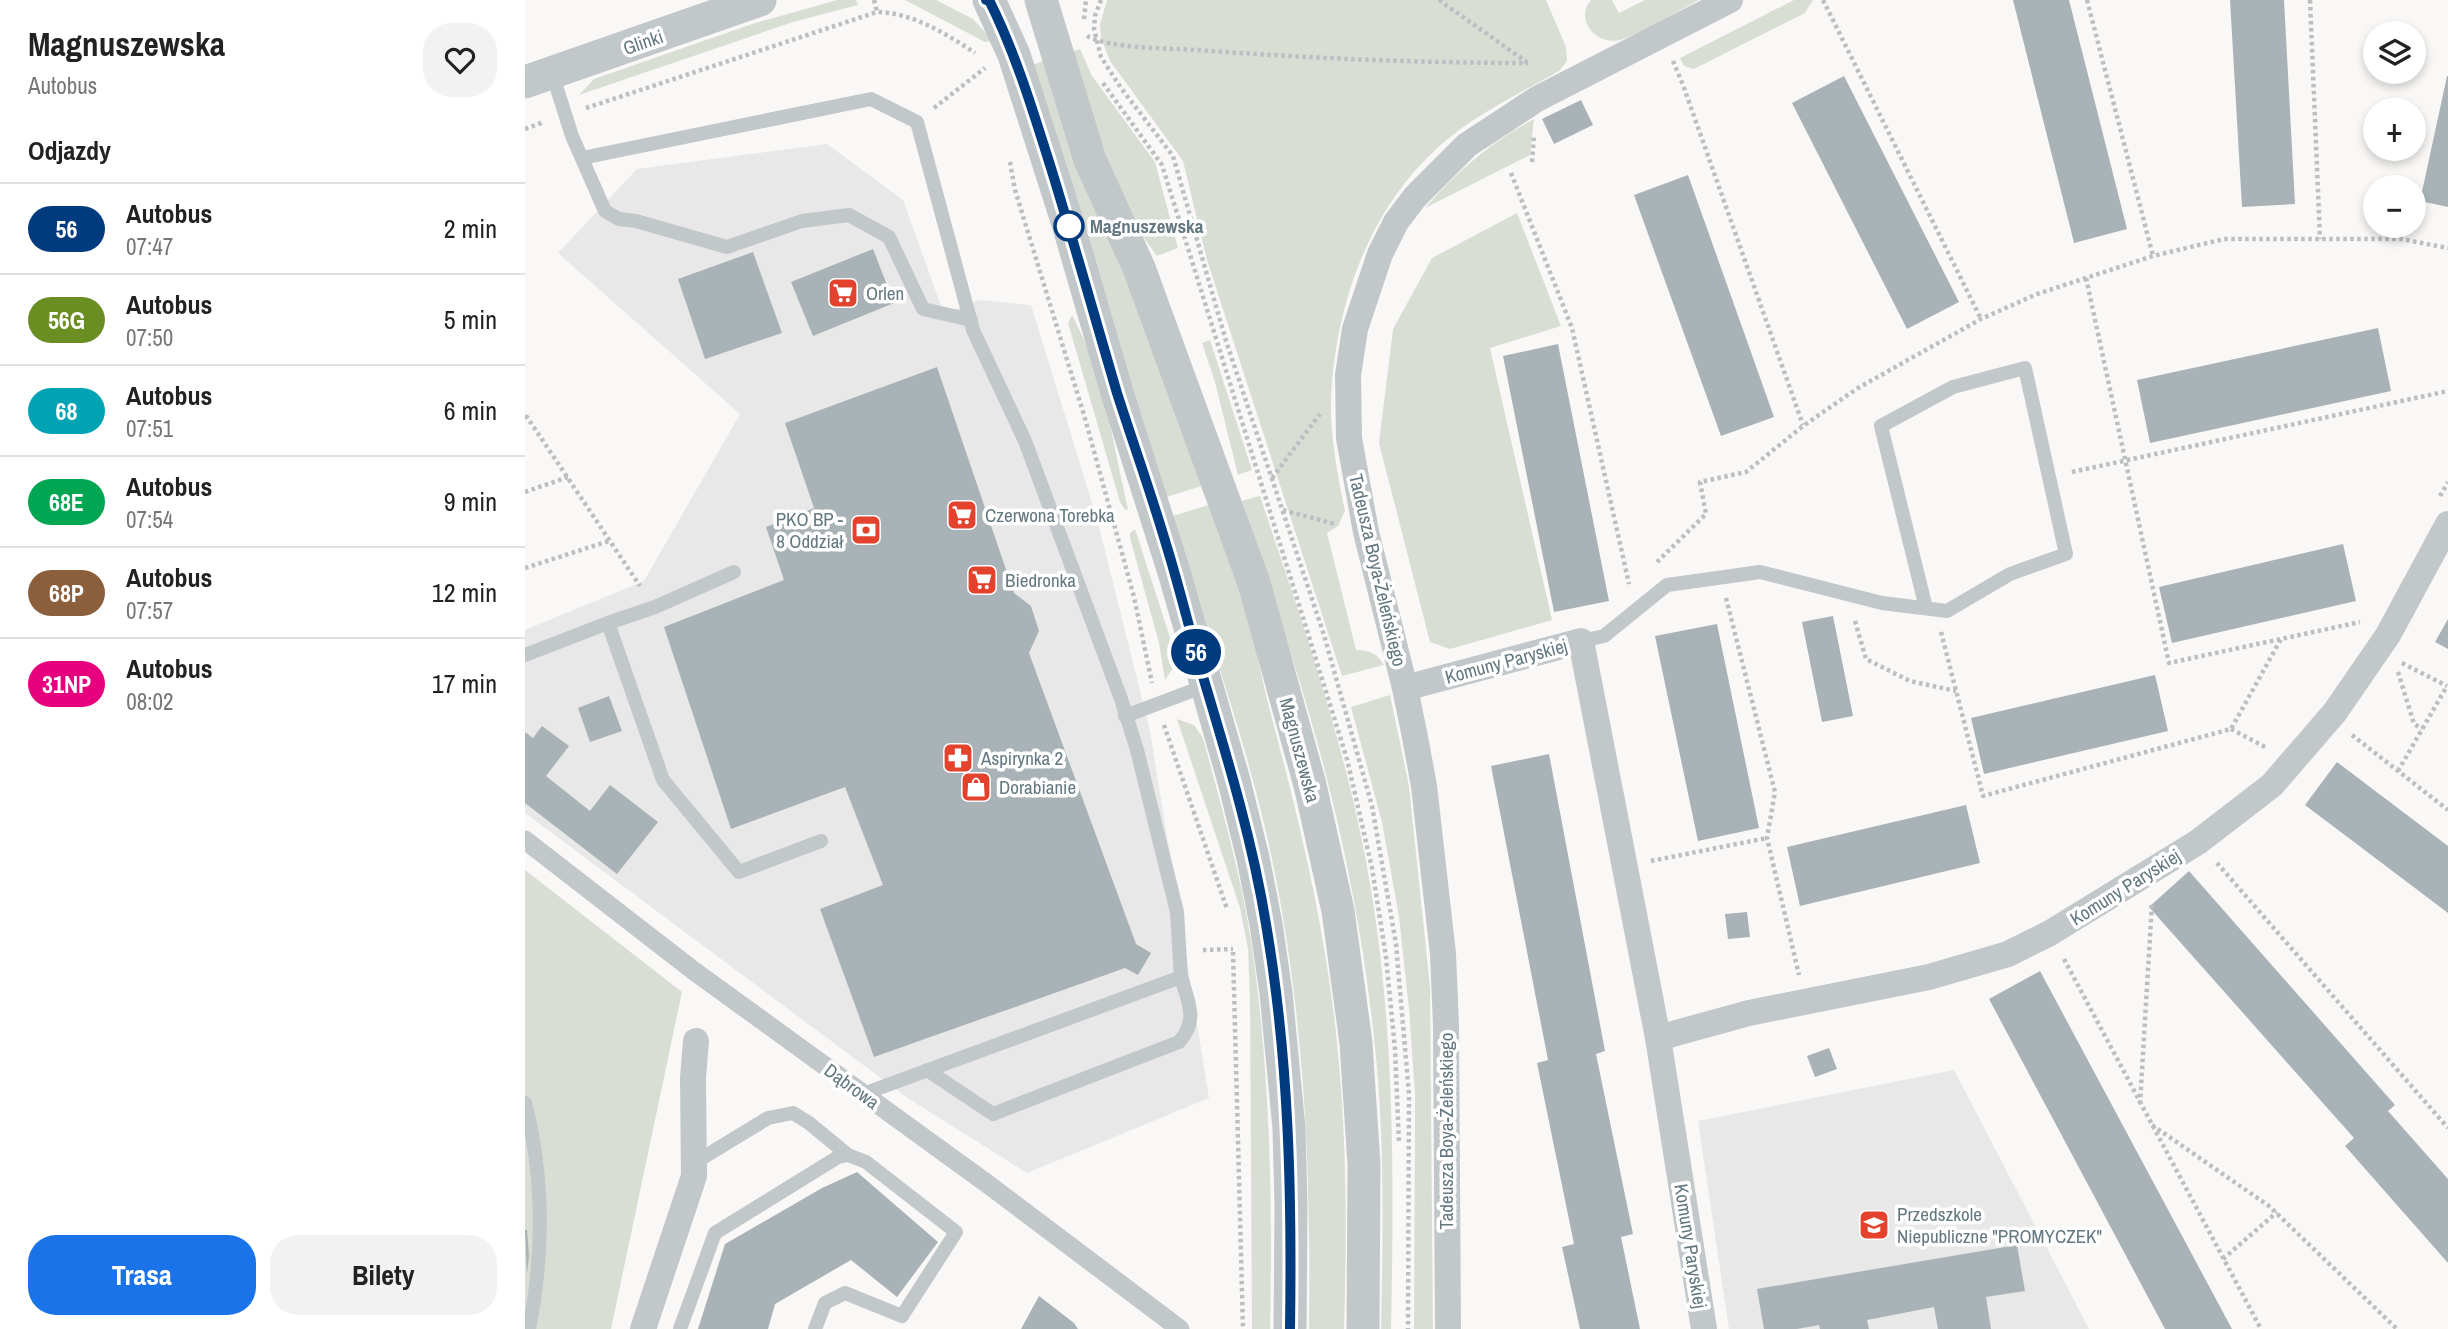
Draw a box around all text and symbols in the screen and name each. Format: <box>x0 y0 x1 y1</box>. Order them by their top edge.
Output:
map controls <box>2363 21 2426 238</box>
button: layers <box>2363 21 2426 84</box>
text: Magnuszewska <box>28 22 225 66</box>
button: heart <box>423 23 497 97</box>
street label: Glinki <box>620 23 666 61</box>
text: Autobus <box>28 70 97 101</box>
button: + <box>2363 98 2426 161</box>
text: Odjazdy <box>28 133 111 168</box>
button: − <box>2363 175 2426 238</box>
text: Autobus <box>126 196 212 231</box>
text: 2 min <box>444 211 497 246</box>
marker: Magnuszewska <box>1054 211 1084 241</box>
text: 56 <box>56 213 77 245</box>
place label: Magnuszewska <box>1090 213 1204 239</box>
text: 07:47 <box>126 231 173 262</box>
supermarket icon: Orlen <box>826 276 860 310</box>
place label: Orlen <box>866 280 904 306</box>
text: Autobus <box>126 287 212 322</box>
text: 5 min <box>444 302 497 337</box>
text: 56G <box>48 304 85 336</box>
text: 07:50 <box>126 322 173 353</box>
text: Autobus <box>126 378 212 413</box>
text: 6 min <box>444 393 497 428</box>
text: 68 <box>56 395 77 427</box>
text: 07:51 <box>126 413 173 444</box>
text: Autobus <box>126 469 212 504</box>
street label: Tadeusza Boya-Żeleńskiego <box>1343 471 1413 669</box>
text: 9 min <box>444 484 497 519</box>
text: 68E <box>49 486 84 518</box>
supermarket icon: Czerwona Torebka <box>945 498 979 532</box>
place label: Czerwona Torebka <box>985 502 1115 528</box>
text: 07:54 <box>126 504 173 535</box>
place label: PKO BP - 8 Oddział <box>776 506 845 554</box>
bank icon: PKO BP - 8 Oddział <box>849 513 883 547</box>
text: Autobus <box>126 560 212 595</box>
supermarket icon: Biedronka <box>965 563 999 597</box>
place label: Biedronka <box>1005 567 1076 593</box>
text: 12 min <box>432 575 497 610</box>
text: 68P <box>49 577 84 609</box>
text: 07:57 <box>126 595 173 626</box>
line badge: 56 <box>1165 629 1227 675</box>
street label: Komuny Paryskiej <box>1442 632 1570 690</box>
text: 56 <box>1185 636 1207 668</box>
text: Autobus <box>126 651 213 686</box>
text: 17 min <box>432 666 497 701</box>
text: 31NP <box>42 668 91 700</box>
text: 08:02 <box>126 686 173 717</box>
street label: Magnuszewska <box>1274 695 1327 806</box>
pharmacy icon: Aspirynka 2 <box>941 741 975 775</box>
place label: Aspirynka 2 <box>980 745 1063 771</box>
shop icon: Dorabianie <box>959 770 993 804</box>
place label: Dorabianie <box>999 774 1076 800</box>
street label: Komuny Paryskiej <box>2065 843 2185 931</box>
street label: Tadeusza Boya-Żeleńskiego <box>1433 1033 1459 1229</box>
street label: Dąbrowa <box>819 1057 885 1115</box>
street label: Komuny Paryskiej <box>1668 1182 1714 1310</box>
place label: Przedszkole Niepubliczne "PROMYCZEK" <box>1897 1201 2102 1249</box>
school or university icon: Przedszkole Niepubliczne "PROMYCZEK" <box>1857 1208 1891 1242</box>
button: Trasa <box>28 1235 256 1315</box>
button: Bilety <box>270 1235 497 1315</box>

